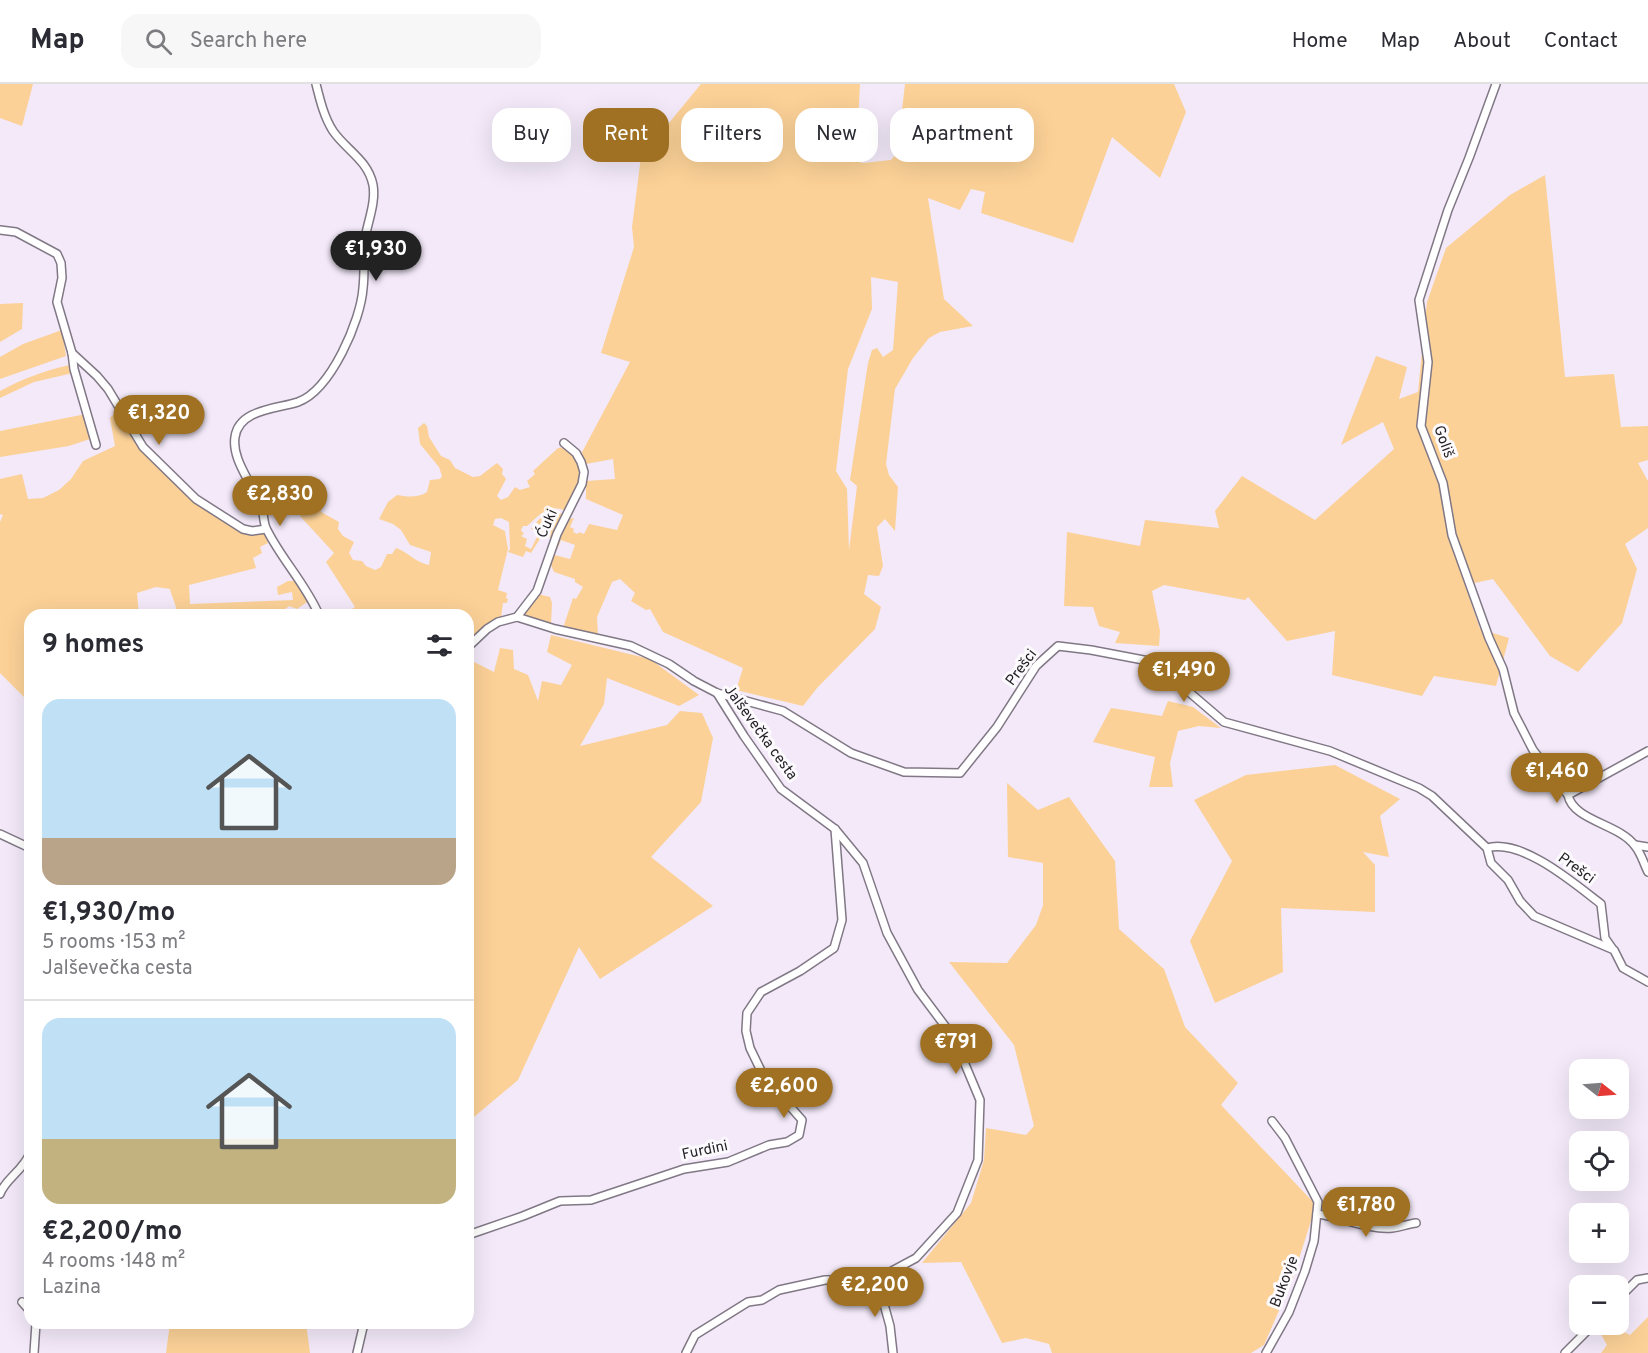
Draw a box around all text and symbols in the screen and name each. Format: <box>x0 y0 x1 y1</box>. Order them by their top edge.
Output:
search box <box>121 14 541 68</box>
text: Map <box>30 23 85 59</box>
icon: search <box>142 25 175 58</box>
text: Search here <box>190 28 307 55</box>
text: Home <box>1292 28 1348 55</box>
text: Map <box>1381 28 1420 55</box>
text: About <box>1453 28 1511 55</box>
text: Contact <box>1544 28 1618 55</box>
chip: Buy <box>492 108 571 162</box>
chip: Rent <box>583 108 669 162</box>
chip: Filters <box>681 108 783 162</box>
chip: New <box>795 108 878 162</box>
chip: Apartment <box>890 108 1034 162</box>
pin: €1,930 <box>327 231 425 282</box>
text: €1,930 <box>344 237 408 263</box>
pin: €1,320 <box>110 395 208 446</box>
text: €1,320 <box>128 401 190 427</box>
street label: Goliš <box>1428 423 1458 461</box>
pin: €2,830 <box>231 476 329 527</box>
text: €2,830 <box>246 482 314 508</box>
street label: Ćuki <box>531 506 563 542</box>
text: 9 homes <box>42 629 144 662</box>
icon: filters <box>423 629 456 662</box>
street label: Prešci <box>1002 646 1042 690</box>
pin: €1,490 <box>1135 652 1233 703</box>
text: €1,490 <box>1152 658 1216 684</box>
street label: Jalševečka cesta <box>719 682 801 784</box>
icon: home <box>195 738 303 846</box>
pin: €1,460 <box>1508 753 1606 804</box>
text: €1,460 <box>1525 759 1589 785</box>
street label: Prešci <box>1554 849 1598 889</box>
text: €1,930/mo <box>42 897 175 930</box>
text: 5 rooms · 153 m² <box>42 930 185 956</box>
text: Jalševečka cesta <box>42 956 193 982</box>
pin: €791 <box>920 1024 992 1075</box>
text: €791 <box>934 1030 978 1056</box>
icon: home <box>195 1057 303 1165</box>
north arrow <box>1569 1059 1629 1119</box>
map controls <box>1569 1059 1629 1335</box>
pin: €2,600 <box>735 1068 833 1119</box>
text: €2,600 <box>750 1074 818 1100</box>
button: locate <box>1569 1131 1629 1191</box>
street label: Furdini <box>680 1137 730 1165</box>
pin: €1,780 <box>1317 1187 1415 1238</box>
text: €1,780 <box>1336 1193 1396 1219</box>
button: + <box>1569 1203 1629 1263</box>
text: €2,200/mo <box>42 1216 182 1249</box>
text: 4 rooms · 148 m² <box>42 1249 185 1275</box>
street label: Bukovje <box>1267 1254 1303 1310</box>
pin: €2,200 <box>826 1267 924 1318</box>
text: €2,200 <box>841 1273 909 1299</box>
text: Lazina <box>42 1275 101 1301</box>
button: − <box>1569 1275 1629 1335</box>

